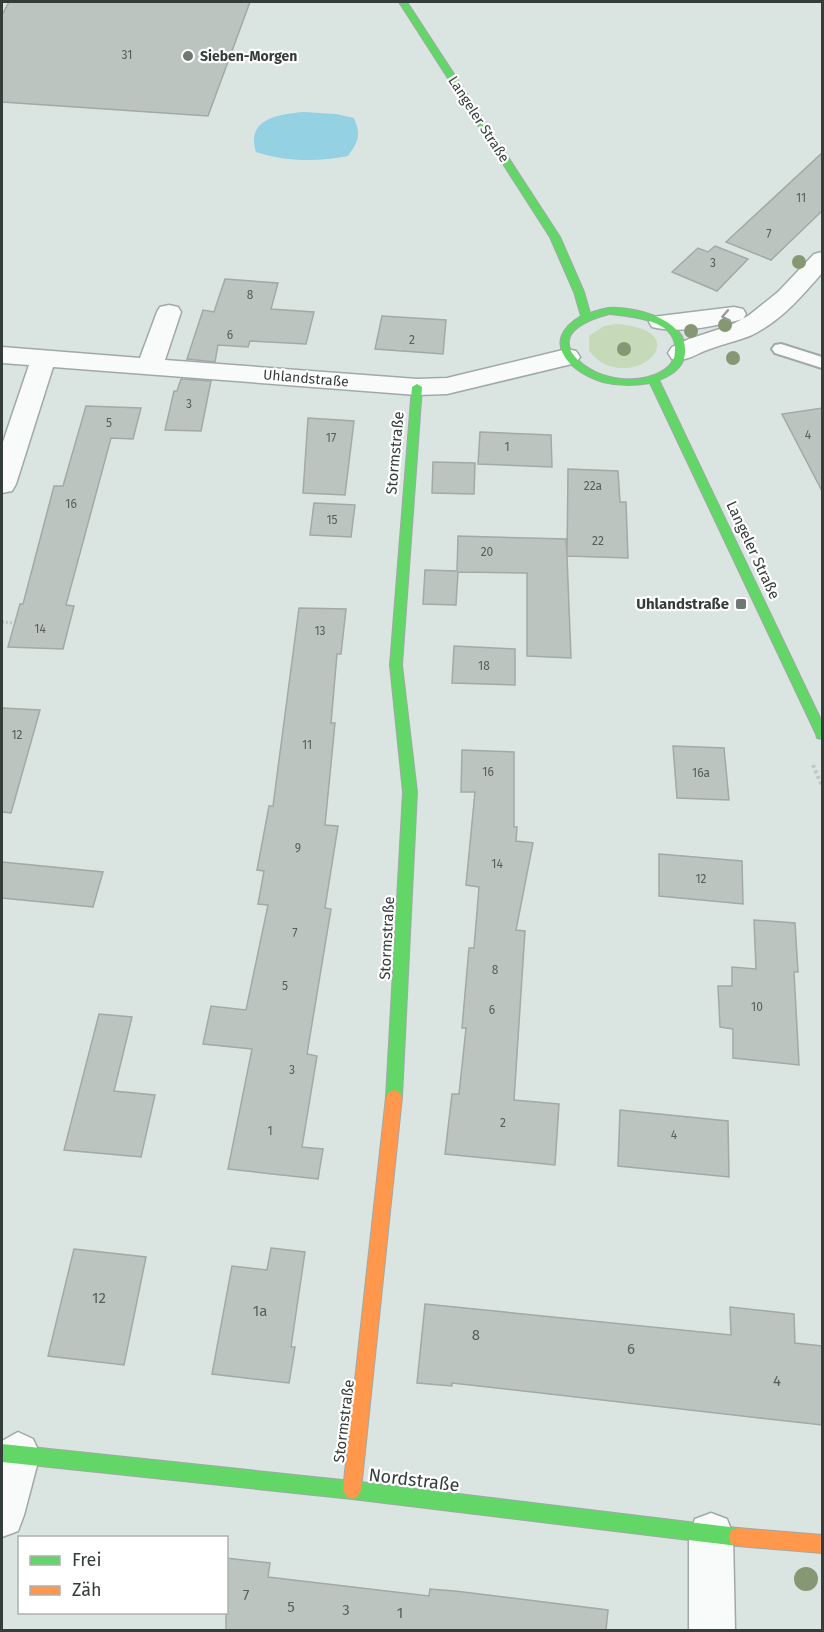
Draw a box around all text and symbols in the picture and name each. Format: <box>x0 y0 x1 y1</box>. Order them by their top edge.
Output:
house number: 31 <box>122 48 132 62</box>
place label: Sieben-Morgen <box>200 48 297 65</box>
marker: Sieben-Morgen <box>181 49 195 63</box>
street label: Langeler Straße <box>444 73 513 166</box>
house number: 11 <box>796 191 806 205</box>
house number: 7 <box>766 227 772 241</box>
house number: 3 <box>710 256 716 270</box>
house number: 8 <box>247 288 254 302</box>
one-way arrow <box>721 309 731 322</box>
house number: 6 <box>227 328 233 342</box>
house number: 2 <box>409 333 415 347</box>
street label: Uhlandstraße <box>263 366 349 391</box>
house number: 3 <box>186 397 192 411</box>
street label: Stormstraße <box>382 411 408 495</box>
house number: 5 <box>106 416 112 430</box>
house number: 4 <box>805 428 812 442</box>
house number: 17 <box>326 431 336 445</box>
house number: 1 <box>504 440 510 454</box>
house number: 22a <box>584 479 602 493</box>
house number: 16 <box>65 497 77 511</box>
street label: Langeler Straße <box>722 498 784 602</box>
house number: 15 <box>326 513 338 527</box>
house number: 22 <box>592 534 604 548</box>
house number: 20 <box>481 545 494 559</box>
place label: Uhlandstraße <box>636 595 729 613</box>
marker: Uhlandstraße <box>734 597 748 611</box>
house number: 14 <box>34 622 46 636</box>
house number: 13 <box>314 624 326 638</box>
house number: 18 <box>478 659 490 673</box>
house number: 12 <box>11 728 23 742</box>
house number: 11 <box>302 738 312 752</box>
house number: 16 <box>482 765 494 779</box>
house number: 16a <box>692 766 710 780</box>
house number: 9 <box>295 841 301 855</box>
house number: 14 <box>491 857 503 871</box>
house number: 12 <box>695 872 707 886</box>
street label: Stormstraße <box>376 896 398 980</box>
house number: 7 <box>292 926 298 940</box>
house number: 8 <box>492 963 499 977</box>
house number: 5 <box>282 979 288 993</box>
house number: 10 <box>751 1000 763 1014</box>
house number: 6 <box>489 1003 495 1017</box>
house number: 3 <box>289 1063 295 1077</box>
house number: 2 <box>500 1116 506 1130</box>
house number: 1 <box>267 1124 273 1138</box>
house number: 4 <box>671 1128 678 1142</box>
house number: 12 <box>92 1289 106 1307</box>
house number: 1a <box>253 1302 267 1320</box>
house number: 8 <box>472 1326 480 1344</box>
house number: 6 <box>627 1340 635 1358</box>
house number: 4 <box>773 1372 781 1390</box>
street label: Stormstraße <box>330 1378 358 1464</box>
street label: Nordstraße <box>367 1464 461 1496</box>
legend <box>18 1536 228 1614</box>
text: Frei <box>72 1549 102 1571</box>
text: Zäh <box>72 1579 101 1601</box>
house number: 7 <box>243 1586 250 1604</box>
house number: 5 <box>287 1598 295 1616</box>
house number: 3 <box>342 1601 350 1619</box>
house number: 1 <box>397 1604 403 1622</box>

